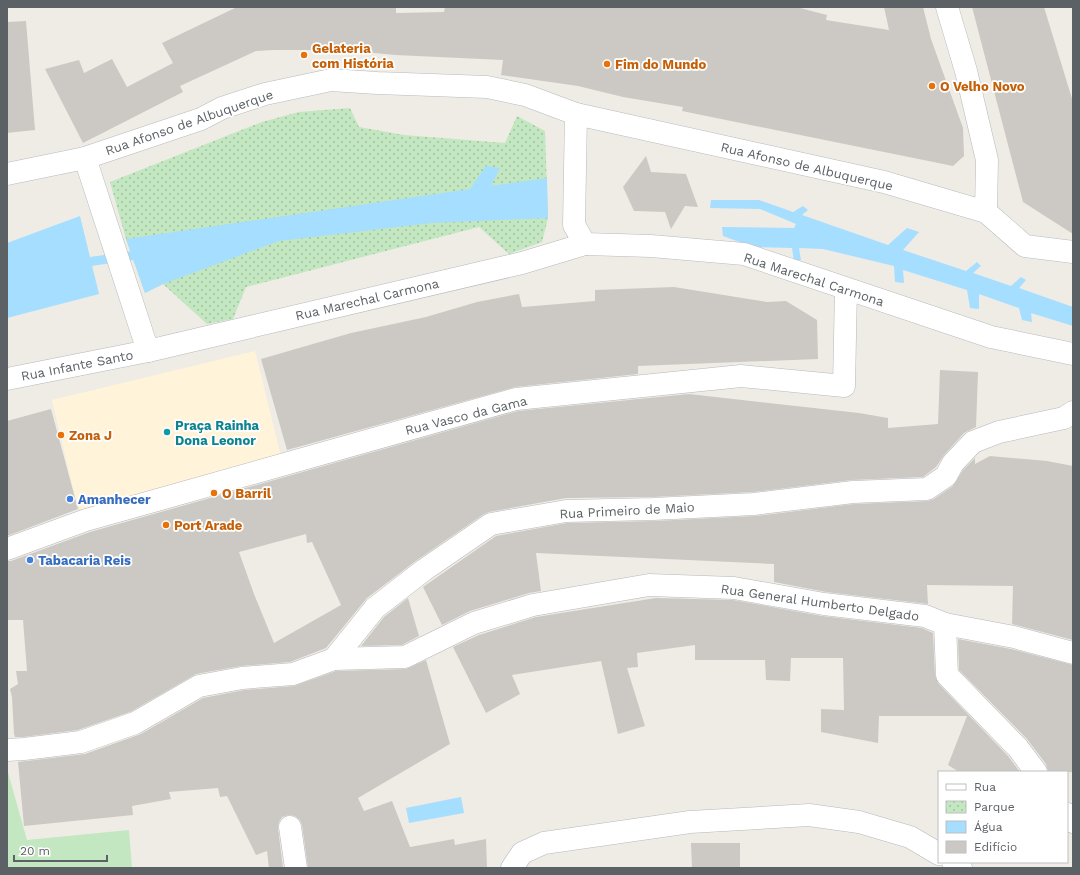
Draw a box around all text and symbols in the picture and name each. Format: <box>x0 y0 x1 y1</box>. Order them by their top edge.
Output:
place label: Gelateria com História <box>312 41 394 71</box>
marker: Gelateria com História <box>299 50 309 60</box>
place label: Fim do Mundo <box>615 57 706 72</box>
marker: Fim do Mundo <box>602 59 612 69</box>
place label: O Velho Novo <box>940 79 1025 94</box>
marker: O Velho Novo <box>927 81 937 91</box>
street label: Rua Afonso de Albuquerque <box>103 87 275 158</box>
street label: Rua Afonso de Albuquerque <box>719 139 895 194</box>
street label: Rua Marechal Carmona <box>742 250 887 309</box>
street label: Rua Marechal Carmona <box>294 276 441 323</box>
street label: Rua Infante Santo <box>20 347 135 384</box>
street label: Rua Vasco da Gama <box>404 393 529 438</box>
place label: Praça Rainha Dona Leonor <box>175 418 260 448</box>
marker: Praça Rainha Dona Leonor <box>162 427 172 437</box>
place label: Zona J <box>69 428 112 443</box>
marker: Zona J <box>56 430 66 440</box>
place label: O Barril <box>222 486 272 501</box>
marker: O Barril <box>209 488 219 498</box>
place label: Amanhecer <box>78 492 151 507</box>
marker: Amanhecer <box>65 494 75 504</box>
street label: Rua Primeiro de Maio <box>559 499 695 522</box>
place label: Port Arade <box>174 518 243 533</box>
marker: Port Arade <box>161 520 171 530</box>
place label: Tabacaria Reis <box>38 553 131 568</box>
marker: Tabacaria Reis <box>25 555 35 565</box>
street label: Rua General Humberto Delgado <box>720 581 920 624</box>
legend <box>938 771 1068 863</box>
text: Rua <box>974 780 996 794</box>
text: Parque <box>974 800 1015 814</box>
text: Água <box>974 820 1003 834</box>
scale bar <box>14 837 107 863</box>
text: Edifício <box>974 840 1017 854</box>
text: 20 m <box>20 844 50 858</box>

